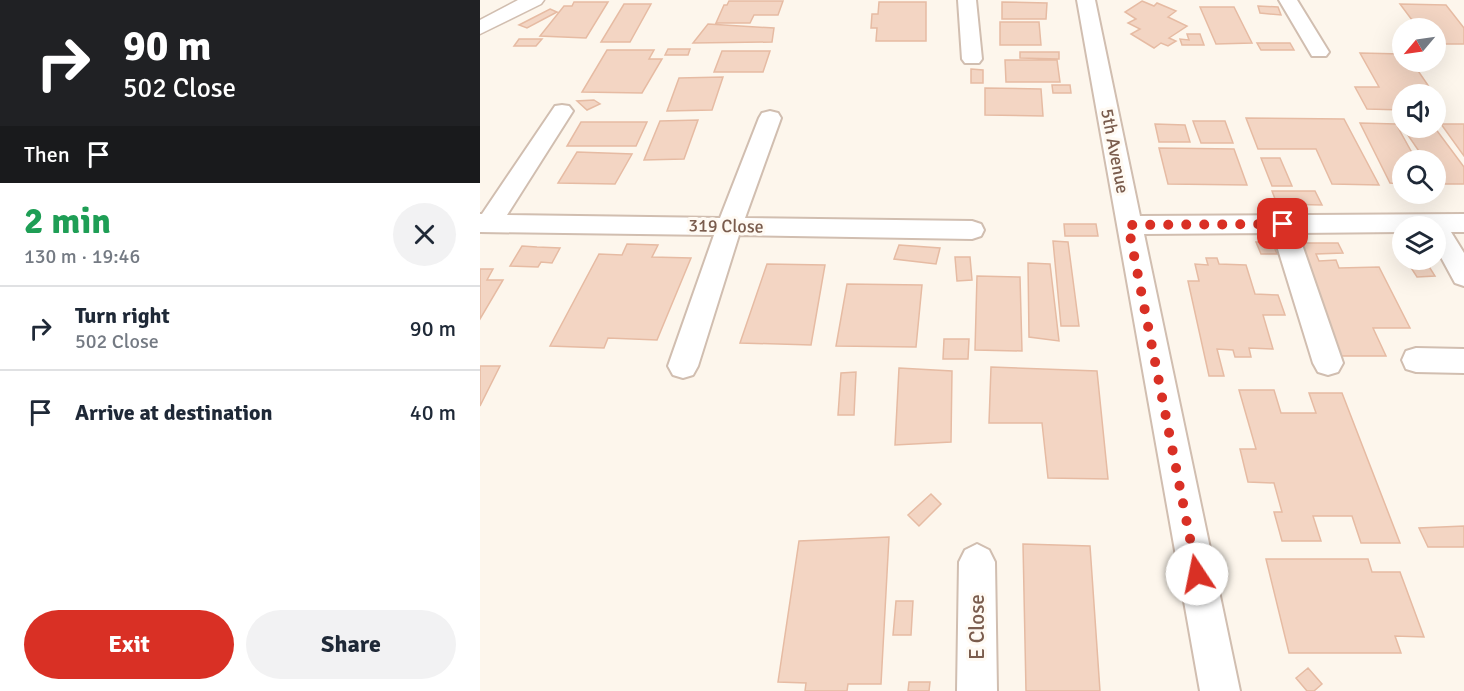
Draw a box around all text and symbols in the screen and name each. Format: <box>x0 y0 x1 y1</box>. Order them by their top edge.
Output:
north arrow <box>1392 18 1446 72</box>
map controls <box>1392 18 1446 270</box>
text: 90 m <box>123 21 212 72</box>
icon: right <box>24 24 102 102</box>
text: 502 Close <box>123 72 236 105</box>
button: sound <box>1392 84 1446 138</box>
street label: 5th Avenue <box>1096 107 1134 195</box>
icon: arrive <box>82 138 115 171</box>
text: Then <box>24 141 70 168</box>
button: search <box>1392 150 1446 204</box>
pin <box>1257 198 1308 249</box>
text: 2 min <box>24 199 111 244</box>
button: close <box>393 203 456 266</box>
icon: arrive <box>1266 207 1299 240</box>
street label: 319 Close <box>688 214 764 238</box>
button: layers <box>1392 216 1446 270</box>
text: 130 m · 19:46 <box>24 244 140 269</box>
text: Turn right <box>75 302 170 329</box>
icon: right <box>24 312 57 345</box>
text: 90 m <box>410 315 456 342</box>
text: 502 Close <box>75 329 159 354</box>
icon: arrive <box>24 396 57 429</box>
text: Arrive at destination <box>75 399 272 426</box>
text: 40 m <box>410 399 456 426</box>
position arrow <box>1165 542 1229 606</box>
street label: E Close <box>964 594 990 660</box>
button: Exit <box>24 610 234 679</box>
button: Share <box>246 610 456 679</box>

